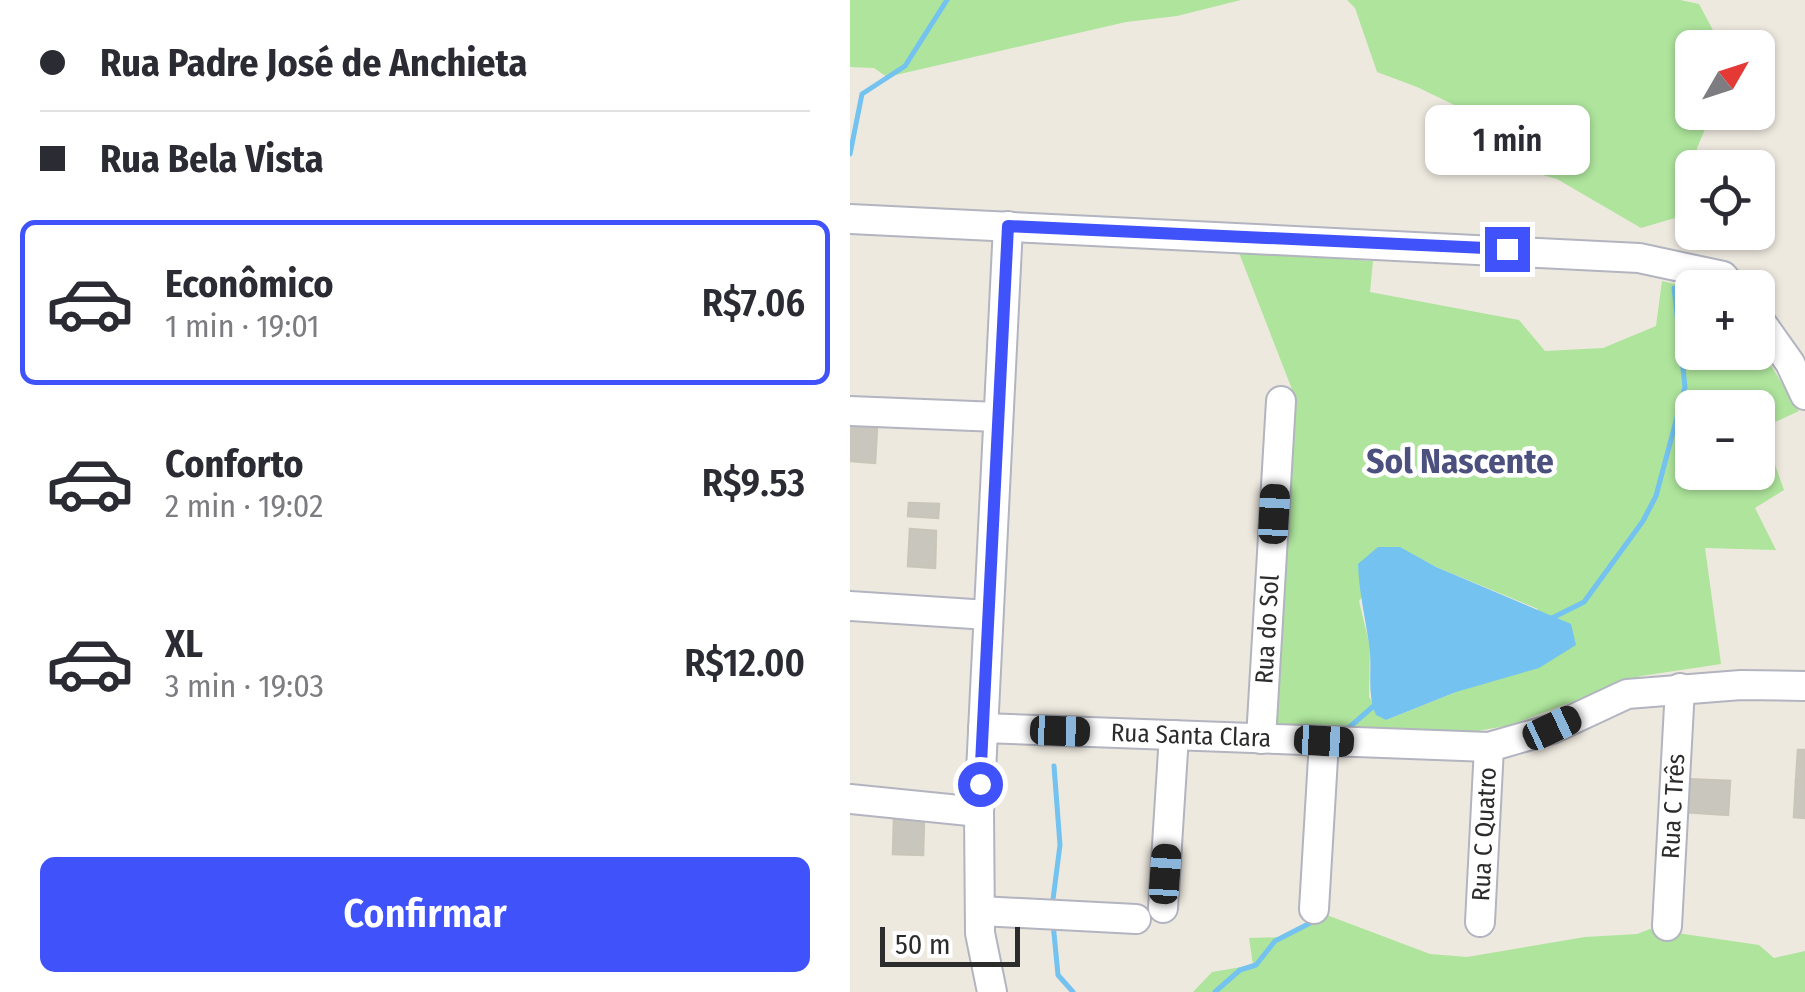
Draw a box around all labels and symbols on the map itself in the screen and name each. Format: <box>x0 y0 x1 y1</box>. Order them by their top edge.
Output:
north arrow <box>1675 30 1775 130</box>
callout: 1 min <box>1424 104 1590 174</box>
route end <box>1485 227 1530 272</box>
district label: Sol Nascente <box>1366 440 1554 482</box>
car <box>1257 483 1291 545</box>
street label: Rua do Sol <box>1249 573 1286 685</box>
car <box>1518 702 1586 754</box>
car <box>1029 715 1091 747</box>
street label: Rua Santa Clara <box>1110 718 1272 754</box>
car <box>1293 724 1355 758</box>
street label: Rua C Três <box>1656 753 1691 860</box>
route start <box>958 762 1003 807</box>
street label: Rua C Quatro <box>1466 766 1503 902</box>
car <box>1148 843 1182 905</box>
scale bar <box>880 922 1020 966</box>

